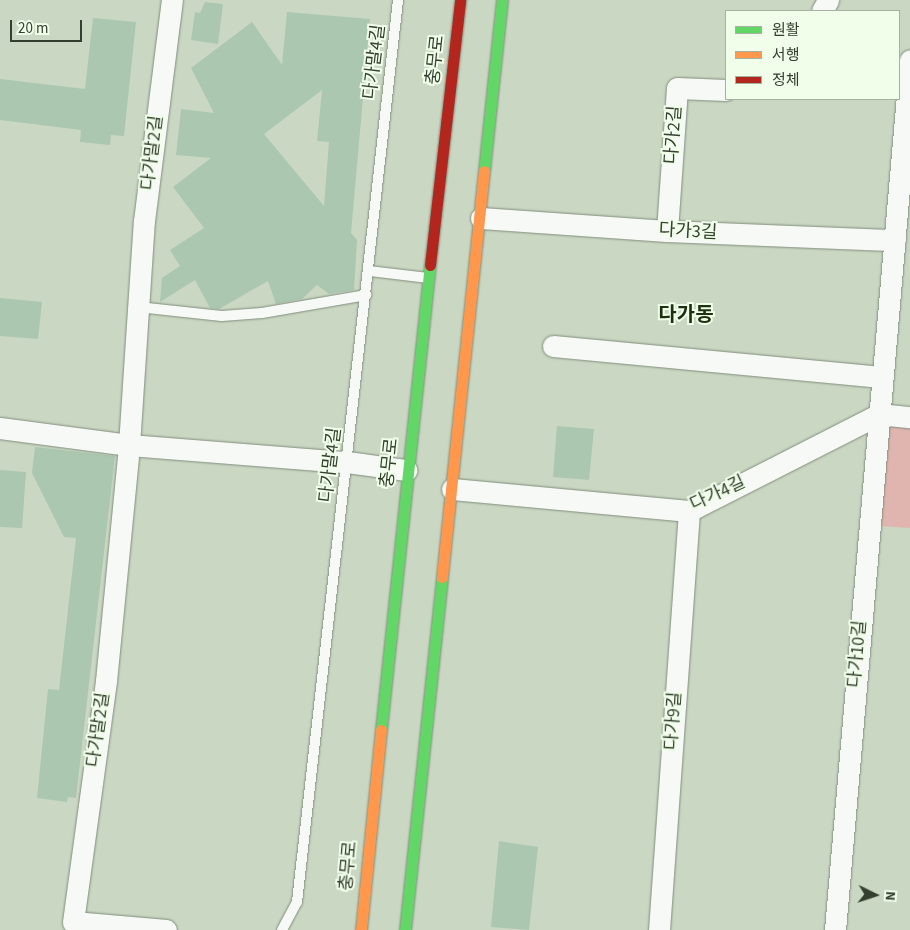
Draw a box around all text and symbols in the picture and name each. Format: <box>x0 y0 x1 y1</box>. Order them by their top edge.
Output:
scale bar <box>12 10 85 42</box>
legend <box>725 10 900 100</box>
text: 20 m <box>18 18 48 39</box>
text: 원활 <box>772 20 800 41</box>
street label: 다가말4길 <box>360 23 390 101</box>
street label: 충무로 <box>423 34 449 86</box>
text: 서행 <box>772 45 800 66</box>
text: 정체 <box>772 70 800 91</box>
street label: 다가2길 <box>661 105 687 165</box>
street label: 다가말2길 <box>138 114 168 192</box>
street label: 다가3길 <box>658 220 718 244</box>
district label: 다가동 <box>658 303 714 327</box>
street label: 다가말4길 <box>316 426 346 504</box>
street label: 충무로 <box>377 437 403 489</box>
street label: 다가4길 <box>687 472 749 516</box>
street label: 다가10길 <box>844 619 872 689</box>
street label: 다가말2길 <box>83 691 115 769</box>
street label: 다가9길 <box>661 691 687 751</box>
street label: 충무로 <box>336 840 362 892</box>
north arrow <box>850 870 900 920</box>
text: N <box>880 891 900 901</box>

